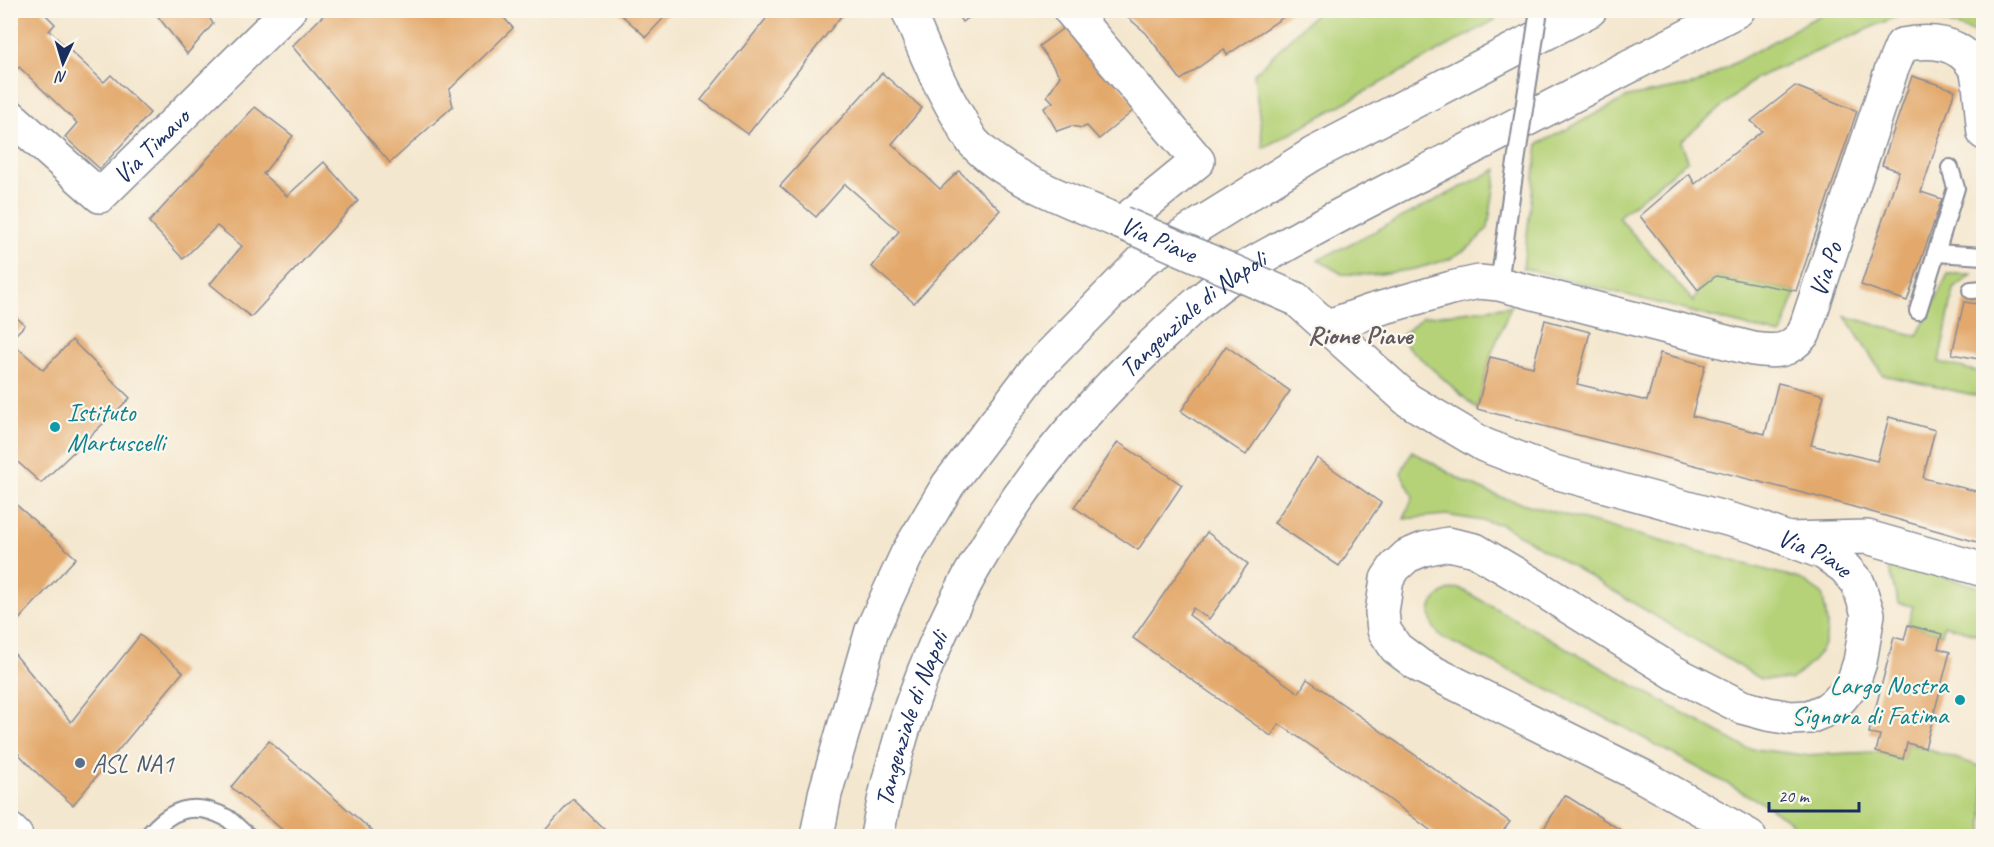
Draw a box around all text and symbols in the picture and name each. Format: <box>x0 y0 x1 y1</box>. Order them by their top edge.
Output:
north arrow <box>33 33 93 93</box>
text: N <box>53 66 68 87</box>
street label: Via Timavo <box>106 99 198 191</box>
street label: Via Piave <box>1116 208 1203 271</box>
street label: Via Po <box>1801 236 1850 301</box>
street label: Tangenziale di Napoli <box>1112 241 1274 385</box>
district label: Rione Piave <box>1308 318 1414 352</box>
place label: Istituto Martuscelli <box>67 396 168 459</box>
marker: Istituto Martuscelli <box>48 420 62 434</box>
street label: Via Piave <box>1773 520 1862 584</box>
street label: Tangenziale di Napoli <box>867 623 957 809</box>
place label: Largo Nostra Signora di Fatima <box>1791 669 1950 732</box>
marker: Largo Nostra Signora di Fatima <box>1953 693 1967 707</box>
place label: ASL NA1 <box>92 747 175 780</box>
marker: ASL NA1 <box>73 756 87 770</box>
scale bar <box>1769 775 1859 813</box>
text: 20 m <box>1778 785 1811 807</box>

